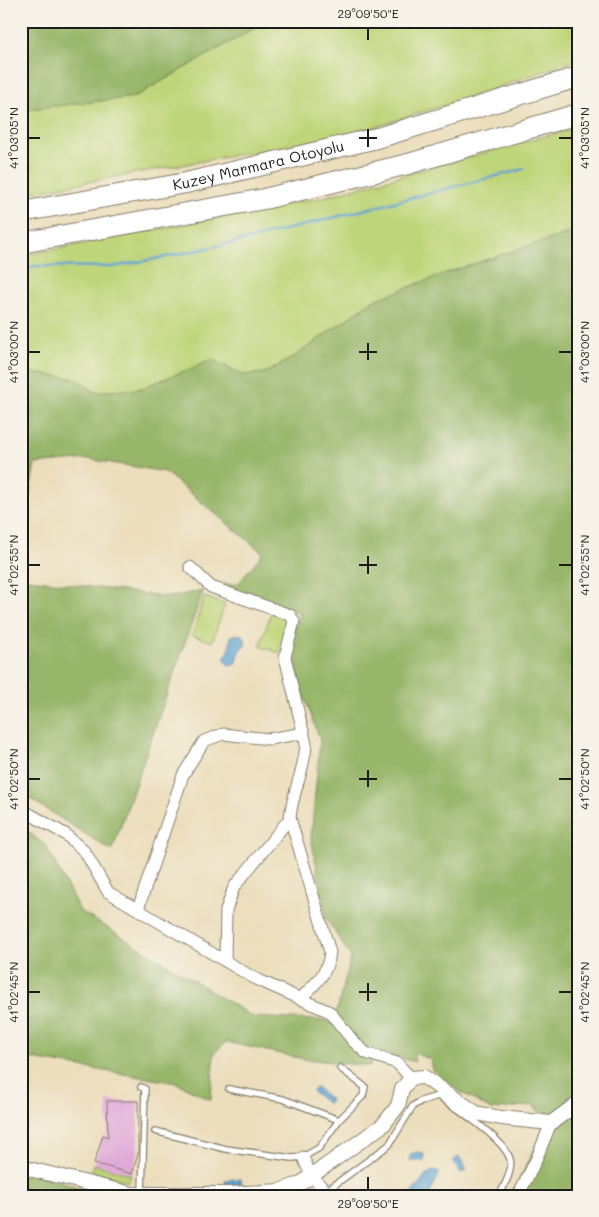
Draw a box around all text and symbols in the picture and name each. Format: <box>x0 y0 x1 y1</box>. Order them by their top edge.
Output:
text: 29°09'50"E <box>337 5 399 21</box>
text: 41°03'05"N <box>5 107 21 169</box>
text: 41°03'05"N <box>576 107 592 169</box>
street label: Kuzey Marmara Otoyolu <box>171 135 346 194</box>
text: 41°03'00"N <box>5 321 21 383</box>
text: 41°03'00"N <box>576 321 592 383</box>
text: 41°02'55"N <box>5 535 21 595</box>
text: 41°02'55"N <box>576 535 592 595</box>
text: 41°02'50"N <box>5 748 21 810</box>
text: 41°02'50"N <box>576 748 592 810</box>
text: 41°02'45"N <box>5 962 21 1022</box>
text: 41°02'45"N <box>576 962 592 1022</box>
text: 29°09'50"E <box>337 1195 399 1211</box>

